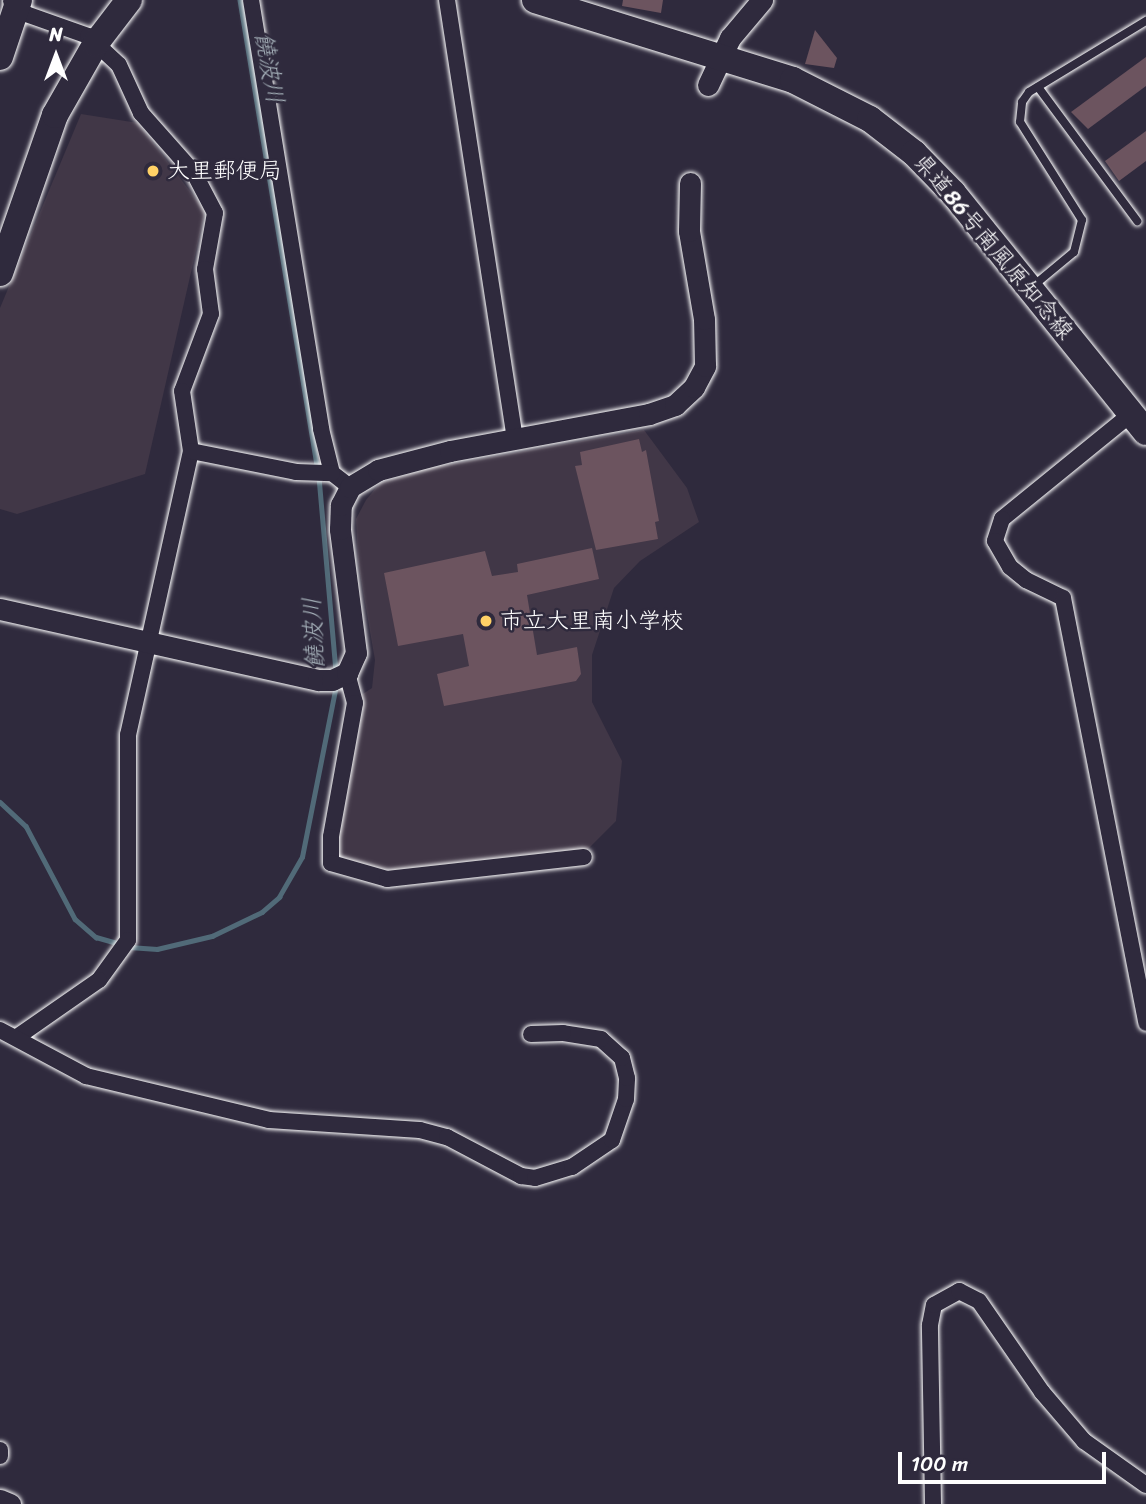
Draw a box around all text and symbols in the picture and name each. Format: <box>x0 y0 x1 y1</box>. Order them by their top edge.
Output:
text: N <box>49 18 63 51</box>
north arrow <box>21 21 91 91</box>
water label: 饒波川 <box>249 30 289 106</box>
street label: 県道86号南風原知念線 <box>907 149 1079 345</box>
place label: 大里郵便局 <box>167 157 282 185</box>
marker: 大里郵便局 <box>145 163 161 179</box>
water label: 饒波川 <box>298 596 330 670</box>
place label: 市立大里南小学校 <box>500 607 684 635</box>
marker: 市立大里南小学校 <box>478 613 494 629</box>
scale bar <box>901 1438 1109 1482</box>
text: 100 m <box>911 1445 968 1483</box>

